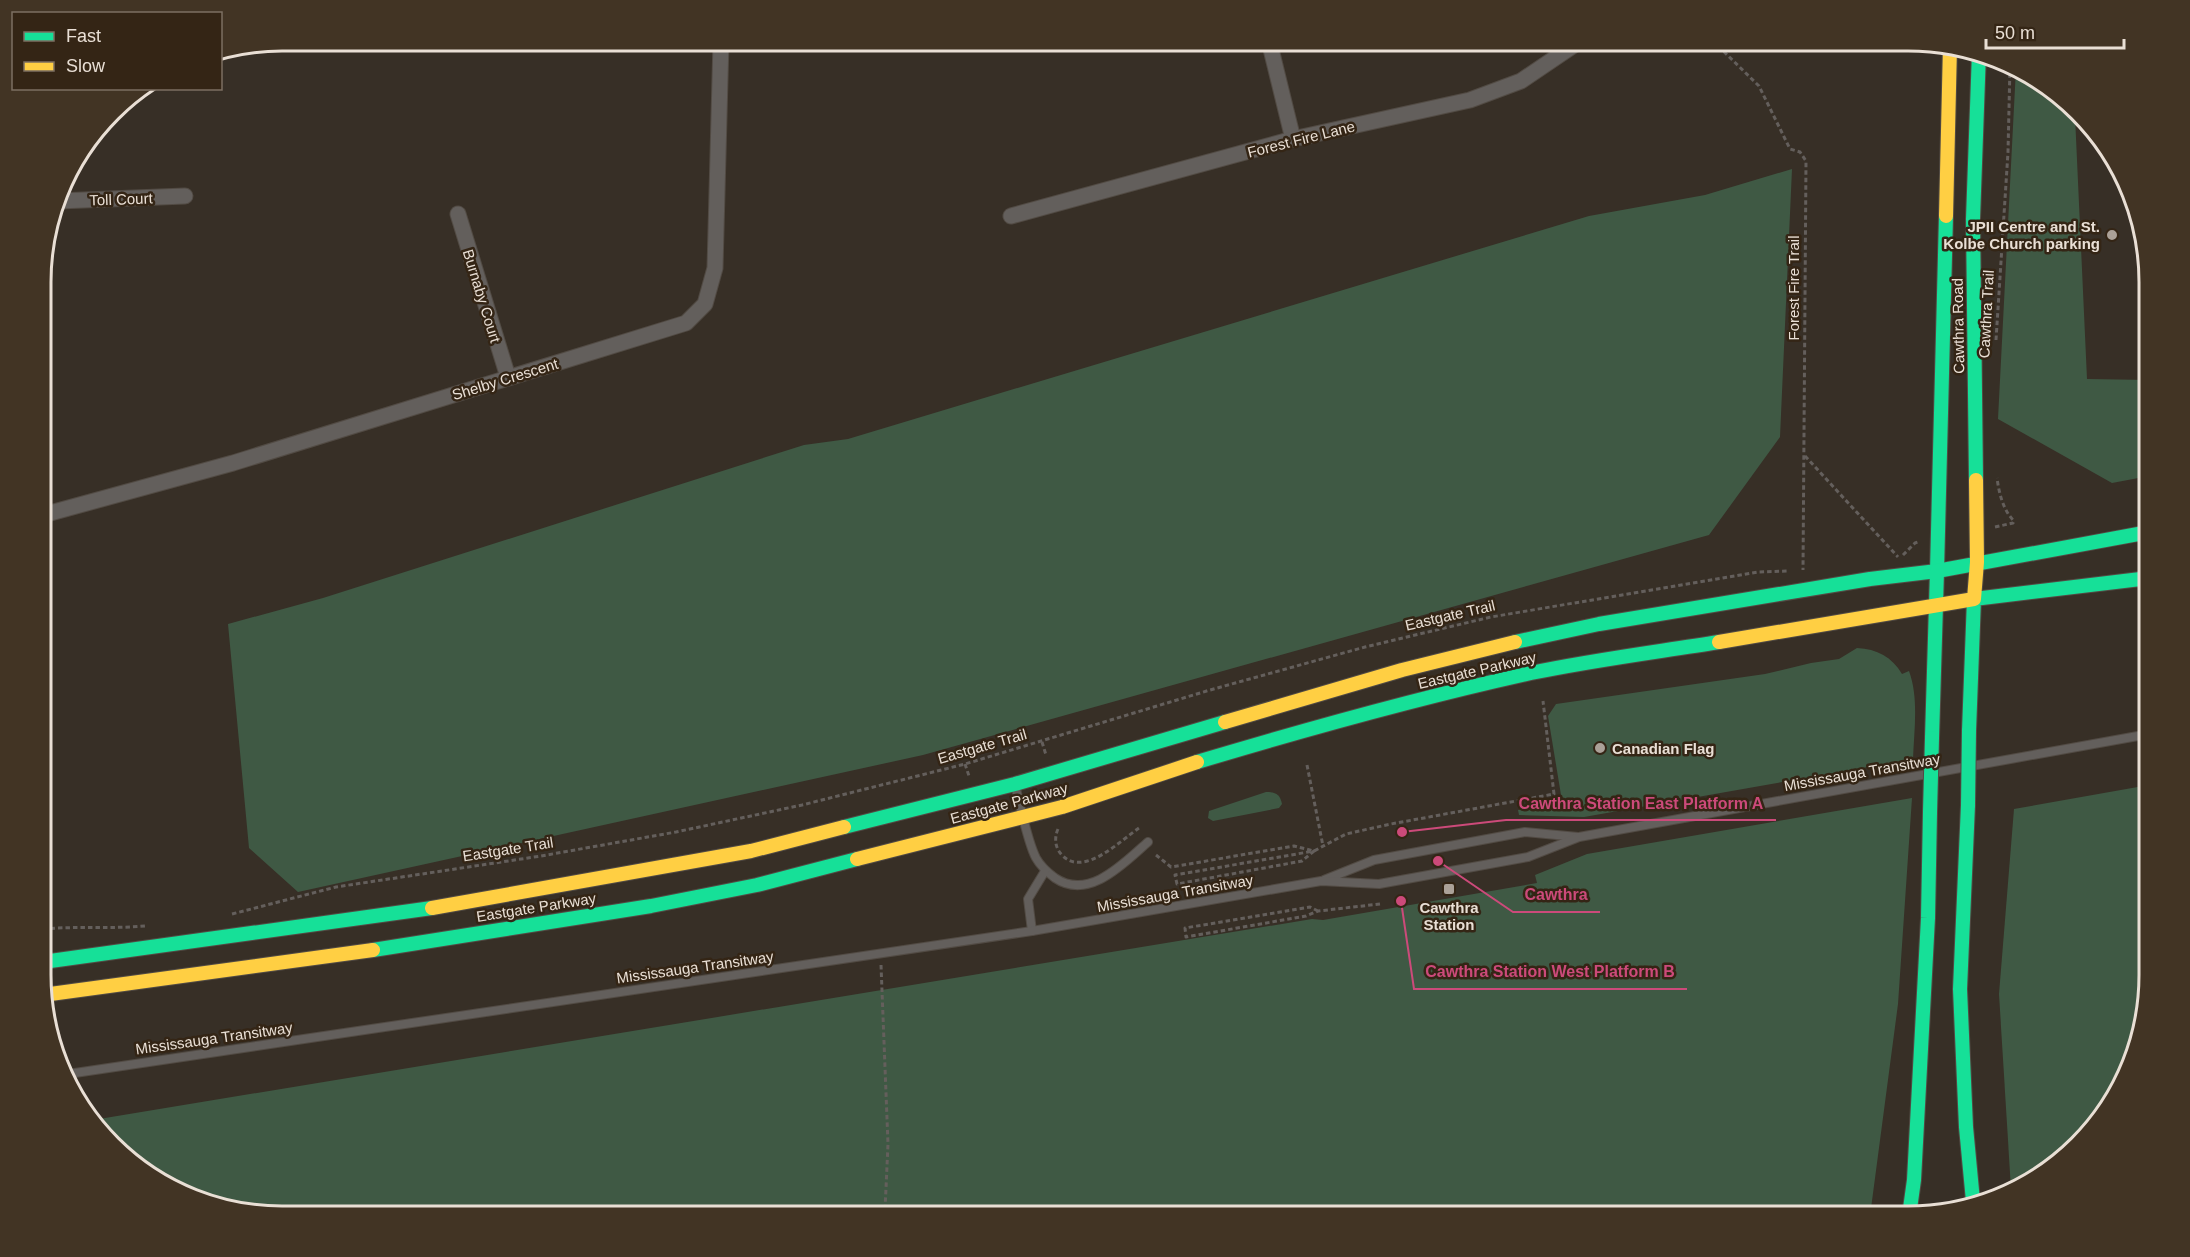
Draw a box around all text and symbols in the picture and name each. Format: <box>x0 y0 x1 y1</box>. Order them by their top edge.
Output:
legend <box>12 12 222 90</box>
scale bar <box>1986 12 2124 50</box>
text: 50 m <box>1995 23 2035 43</box>
text: Fast <box>66 26 101 46</box>
text: Slow <box>66 56 106 76</box>
street label: Forest Fire Lane <box>1246 117 1356 161</box>
street label: Toll Court <box>89 189 154 209</box>
place label: JPII Centre and St. Kolbe Church parking <box>1943 218 2100 252</box>
marker: JPII Centre and St. Kolbe Church parking <box>2105 228 2119 242</box>
street label: Forest Fire Trail <box>1785 235 1802 341</box>
street label: Burnaby Court <box>460 247 505 346</box>
street label: Cawthra Trail <box>1975 269 1997 359</box>
street label: Cawthra Road <box>1949 278 1967 374</box>
street label: Shelby Crescent <box>450 355 561 403</box>
street label: Eastgate Trail <box>1403 596 1497 634</box>
street label: Eastgate Parkway <box>1416 648 1538 692</box>
street label: Eastgate Trail <box>936 725 1028 767</box>
place label: Canadian Flag <box>1612 740 1715 757</box>
marker: Canadian Flag <box>1593 741 1607 755</box>
street label: Mississauga Transitway <box>1783 750 1942 794</box>
street label: Eastgate Parkway <box>948 779 1070 827</box>
callout: Cawthra Station East Platform A <box>1506 786 1776 820</box>
text: Cawthra Station East Platform A <box>1519 795 1764 812</box>
street label: Eastgate Trail <box>461 833 555 865</box>
street label: Mississauga Transitway <box>1096 871 1255 915</box>
callout: Cawthra <box>1513 878 1600 912</box>
marker: Cawthra Station <box>1442 882 1456 896</box>
text: Cawthra <box>1524 886 1588 903</box>
street label: Eastgate Parkway <box>475 889 598 925</box>
place label: Cawthra Station <box>1419 899 1479 933</box>
street label: Mississauga Transitway <box>615 947 775 986</box>
callout: Cawthra Station West Platform B <box>1414 955 1687 989</box>
text: Cawthra Station West Platform B <box>1425 963 1675 980</box>
street label: Mississauga Transitway <box>134 1018 294 1057</box>

